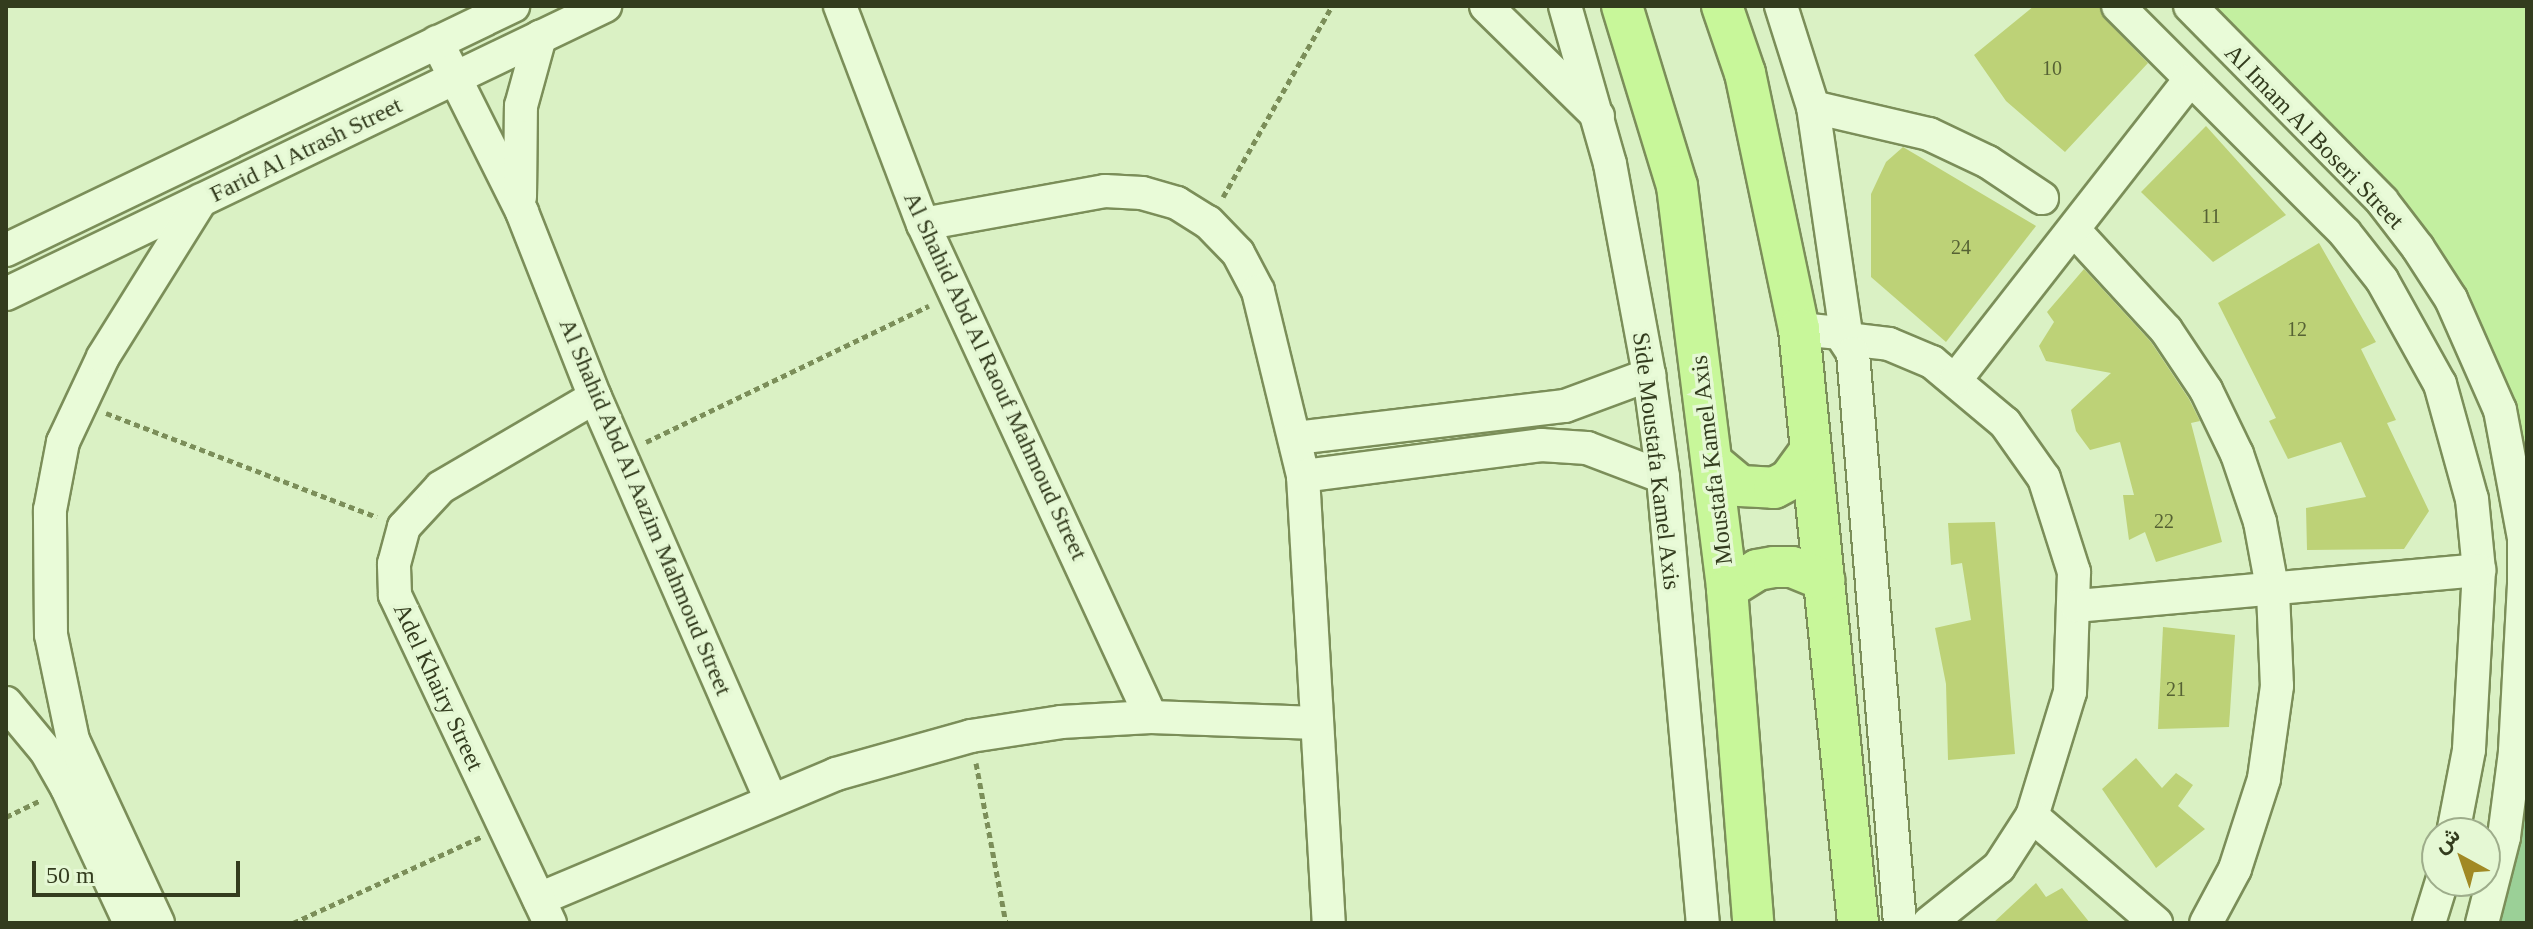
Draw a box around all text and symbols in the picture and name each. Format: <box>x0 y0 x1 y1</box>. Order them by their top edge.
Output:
street label: Al Imam Al Boseri Street <box>2218 38 2410 236</box>
house number: 10 <box>2042 56 2062 80</box>
street label: Farid Al Atrash Street <box>204 90 408 210</box>
street label: Al Shahid Abd Al Raouf Mahmoud Street <box>896 186 1094 566</box>
house number: 11 <box>2201 204 2221 228</box>
house number: 24 <box>1951 235 1971 259</box>
street label: Al Shahid Abd Al Aazim Mahmoud Street <box>552 312 738 702</box>
house number: 12 <box>2287 317 2307 341</box>
street label: Side Moustafa Kamel Axis <box>1626 330 1686 592</box>
street label: Moustafa Kamel Axis <box>1685 353 1739 567</box>
house number: 22 <box>2154 509 2174 533</box>
street label: Adel Khairy Street <box>387 599 489 775</box>
house number: 21 <box>2166 677 2186 701</box>
north arrow <box>2421 817 2501 897</box>
text: ش <box>2428 822 2465 858</box>
scale bar <box>36 845 244 895</box>
text: 50 m <box>46 862 95 888</box>

